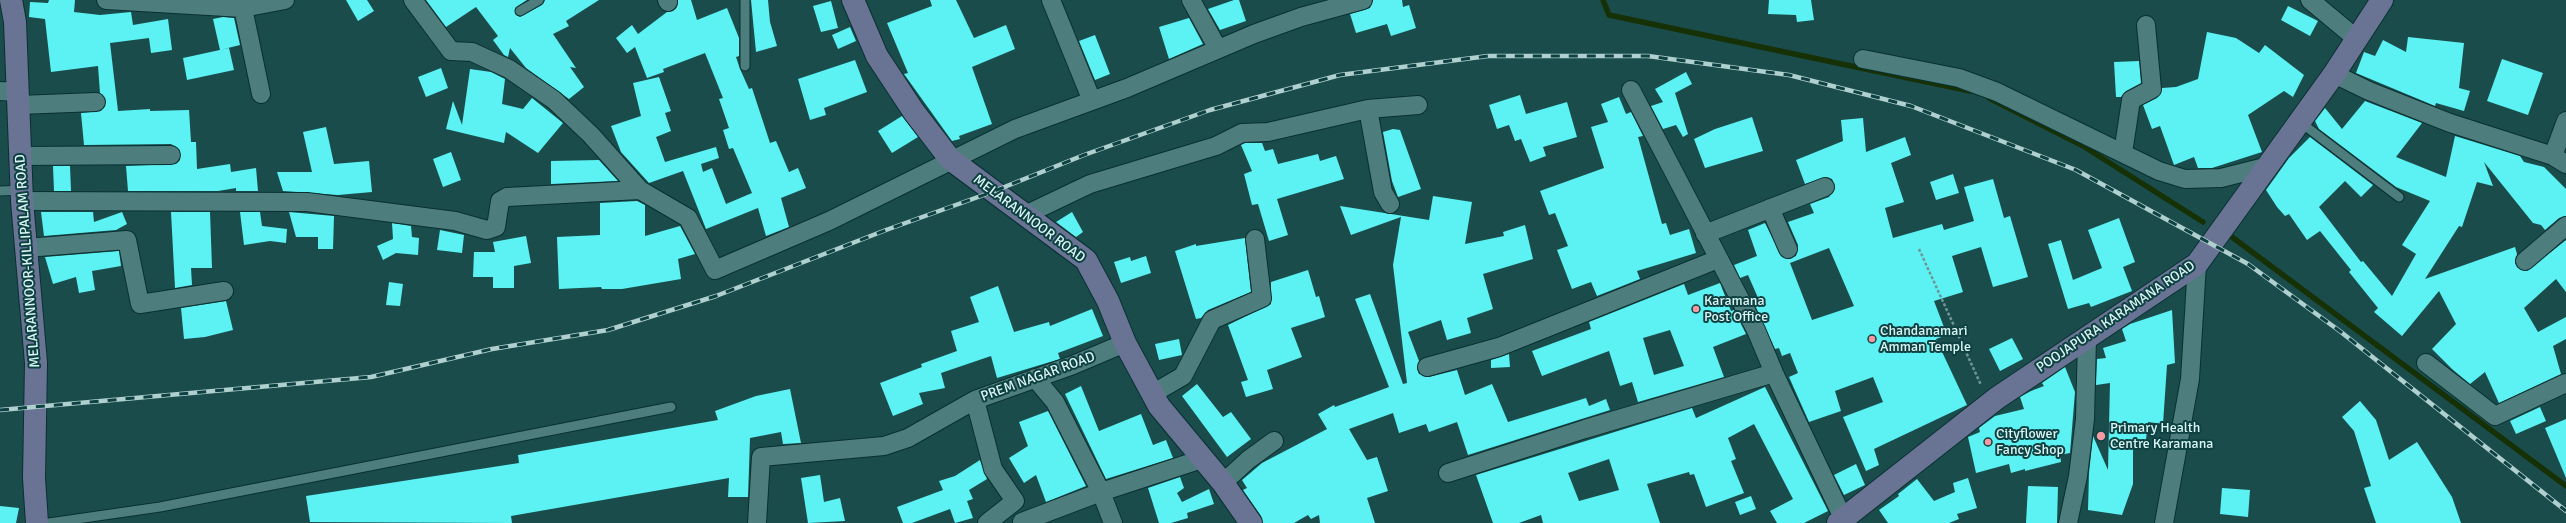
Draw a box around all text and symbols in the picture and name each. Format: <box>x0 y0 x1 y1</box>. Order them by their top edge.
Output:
street label: MELARANNOOR-KILLIPALAM ROAD <box>12 154 44 368</box>
street label: MELARANNOOR ROAD <box>970 171 1088 267</box>
street label: POOJAPURA KARAMANA ROAD <box>2033 258 2199 376</box>
place label: Karamana Post Office <box>1704 293 1768 326</box>
marker: Karamana Post Office <box>1691 304 1701 314</box>
place label: Chandanamari Amman Temple <box>1880 323 1971 356</box>
marker: Chandanamari Amman Temple <box>1867 334 1877 344</box>
street label: PREM NAGAR ROAD <box>979 349 1097 405</box>
place label: Primary Health Centre Karamana <box>2110 420 2213 452</box>
place label: Cityflower Fancy Shop <box>1996 426 2064 458</box>
marker: Primary Health Centre Karamana <box>2095 430 2107 442</box>
marker: Cityflower Fancy Shop <box>1983 437 1993 447</box>

